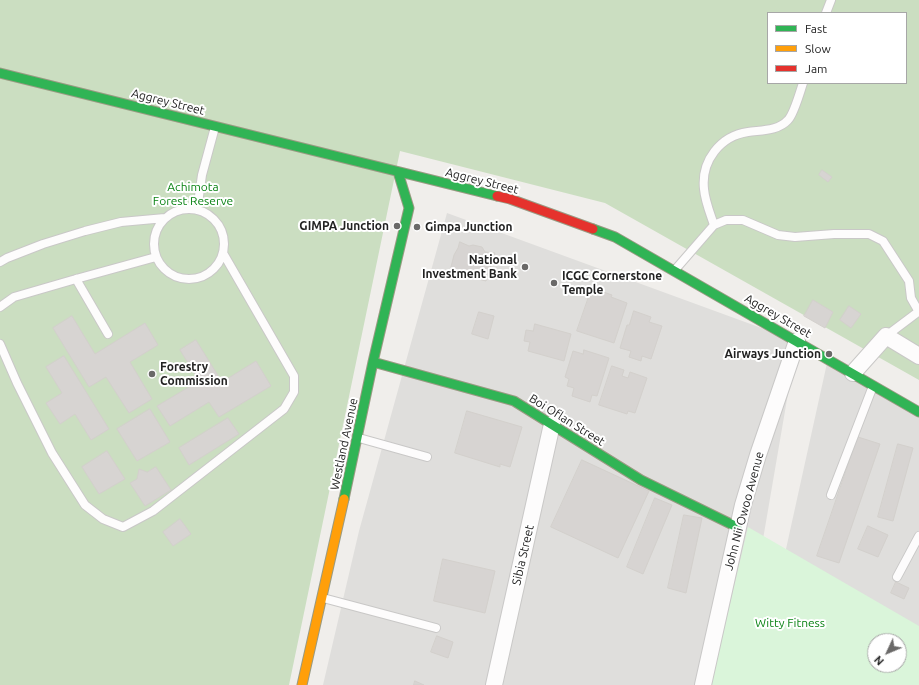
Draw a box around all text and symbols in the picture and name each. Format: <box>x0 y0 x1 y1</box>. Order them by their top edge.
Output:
legend <box>767 12 907 84</box>
text: Fast <box>805 22 827 35</box>
text: Slow <box>805 42 831 55</box>
text: Jam <box>805 62 827 75</box>
street label: Aggrey Street <box>130 86 206 118</box>
street label: Aggrey Street <box>444 165 520 197</box>
park label: Achimota Forest Reserve <box>153 180 233 208</box>
place label: GIMPA Junction <box>299 219 389 233</box>
place label: Gimpa Junction <box>425 220 512 234</box>
marker: GIMPA Junction <box>392 221 402 231</box>
marker: Gimpa Junction <box>412 222 422 232</box>
place label: National Investment Bank <box>422 253 517 281</box>
marker: National Investment Bank <box>520 262 530 272</box>
place label: ICGC Cornerstone Temple <box>562 269 662 297</box>
marker: ICGC Cornerstone Temple <box>549 278 559 288</box>
street label: Aggrey Street <box>742 291 814 341</box>
place label: Airways Junction <box>724 347 821 361</box>
marker: Airways Junction <box>824 349 834 359</box>
place label: Forestry Commission <box>160 360 228 388</box>
marker: Forestry Commission <box>147 369 157 379</box>
street label: Boi Oflan Street <box>526 391 608 449</box>
street label: Westland Avenue <box>327 397 361 491</box>
street label: John Nii Owoo Avenue <box>721 450 767 572</box>
street label: Sibia Street <box>509 523 537 587</box>
park label: Witty Fitness <box>755 616 825 630</box>
north arrow <box>867 633 907 673</box>
text: N <box>872 654 886 668</box>

